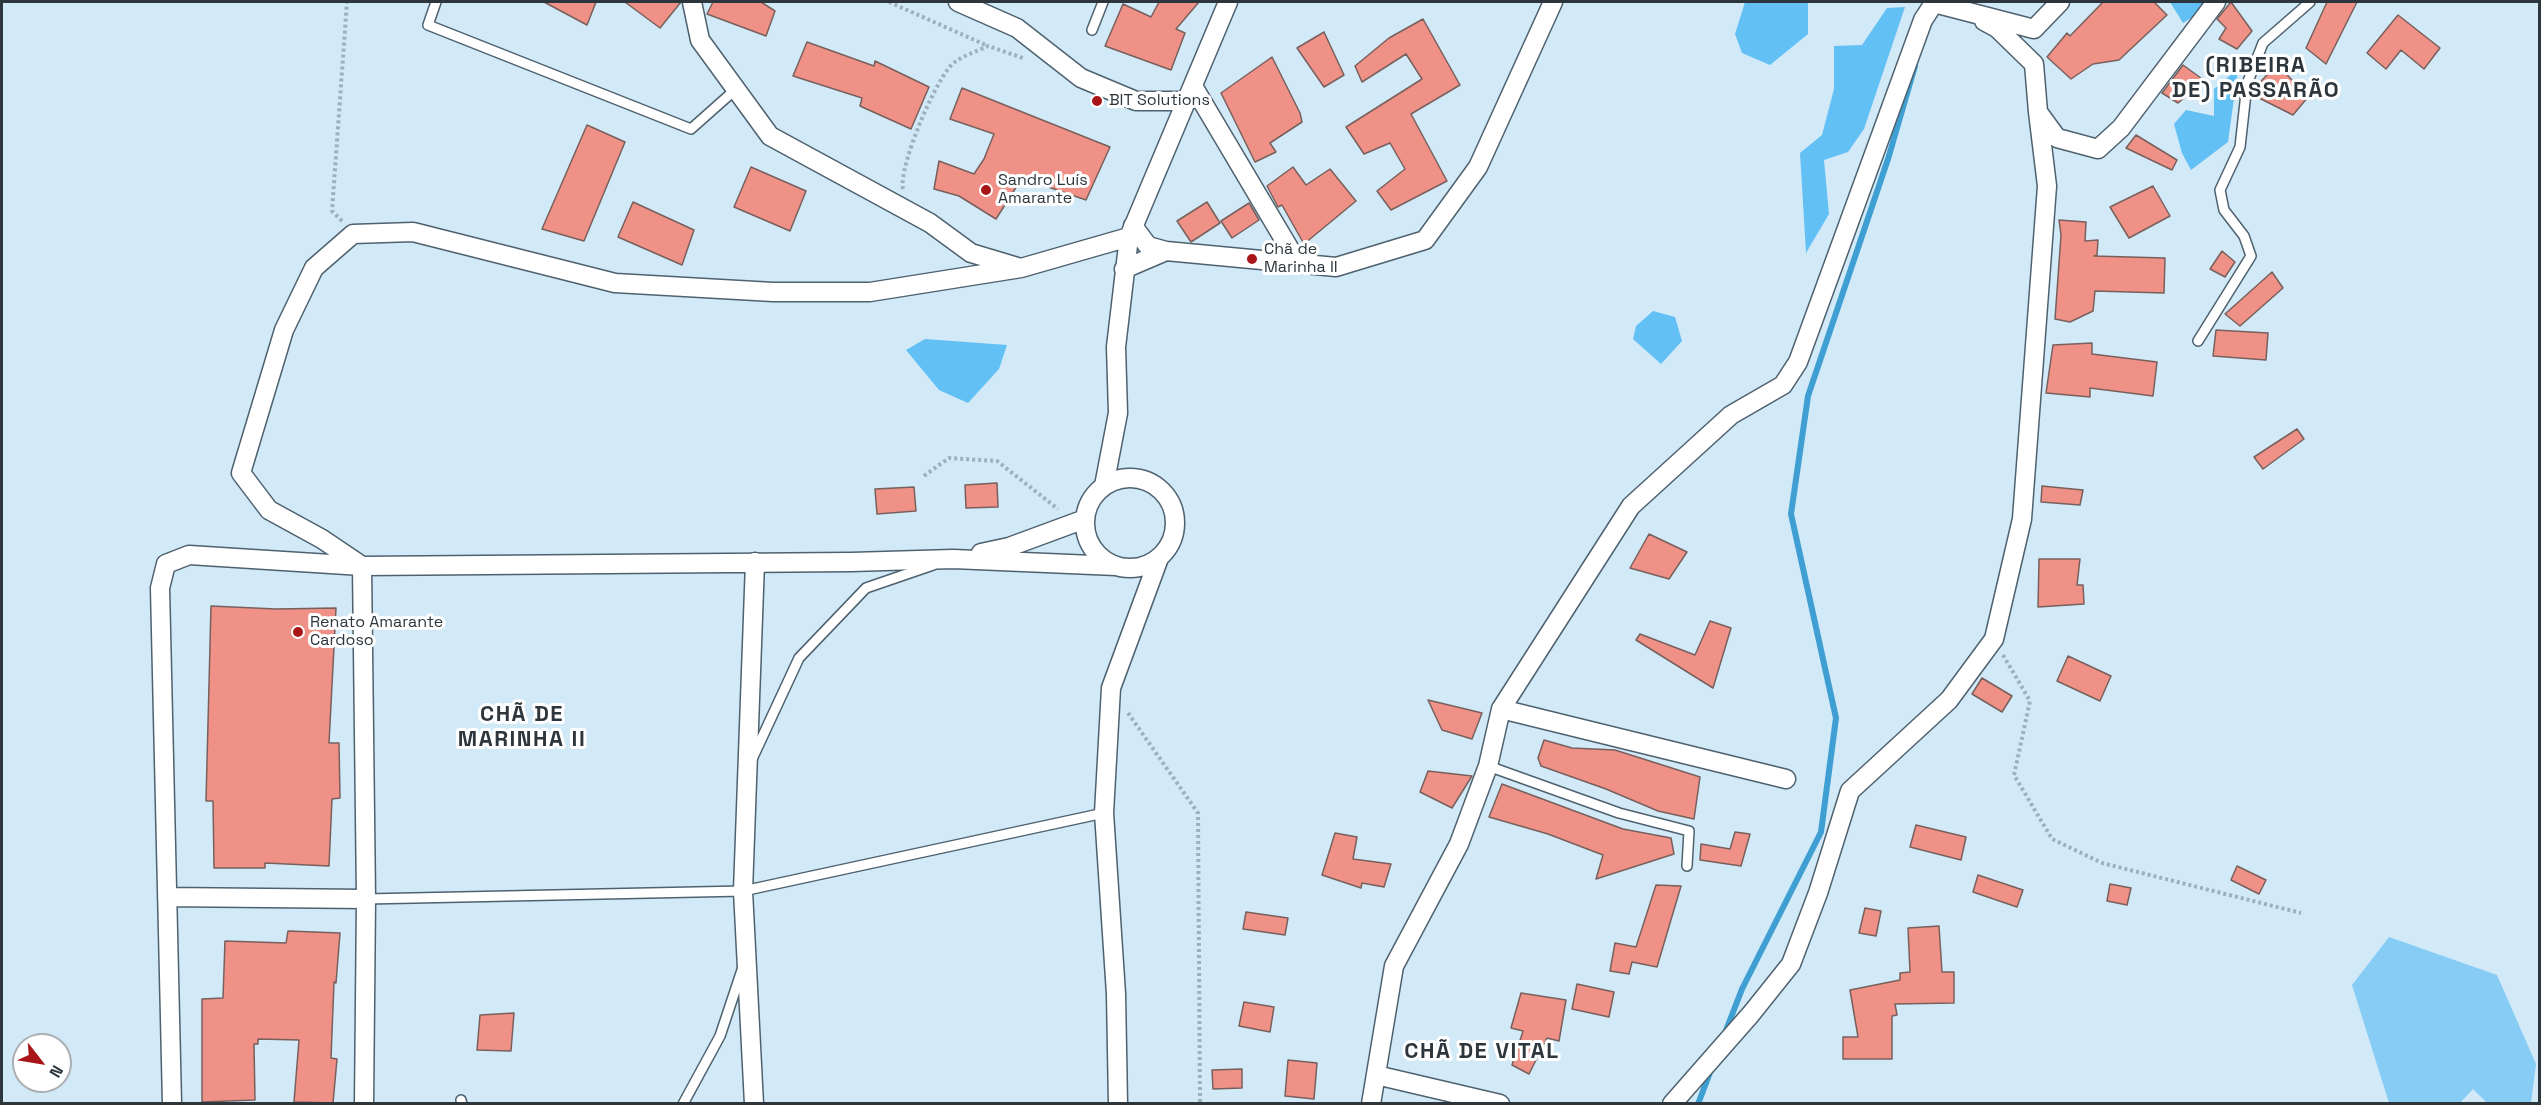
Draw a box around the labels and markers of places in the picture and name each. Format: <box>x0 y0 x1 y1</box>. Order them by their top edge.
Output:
place label: BIT Solutions <box>1109 91 1210 111</box>
marker: BIT Solutions <box>1090 94 1104 108</box>
place label: Sandro Luís Amarante <box>998 171 1088 209</box>
marker: Sandro Luís Amarante <box>979 183 993 197</box>
place label: Chã de Marinha II <box>1264 240 1338 278</box>
marker: Chã de Marinha II <box>1245 252 1259 266</box>
place label: Renato Amarante Cardoso <box>310 613 443 651</box>
marker: Renato Amarante Cardoso <box>291 625 305 639</box>

